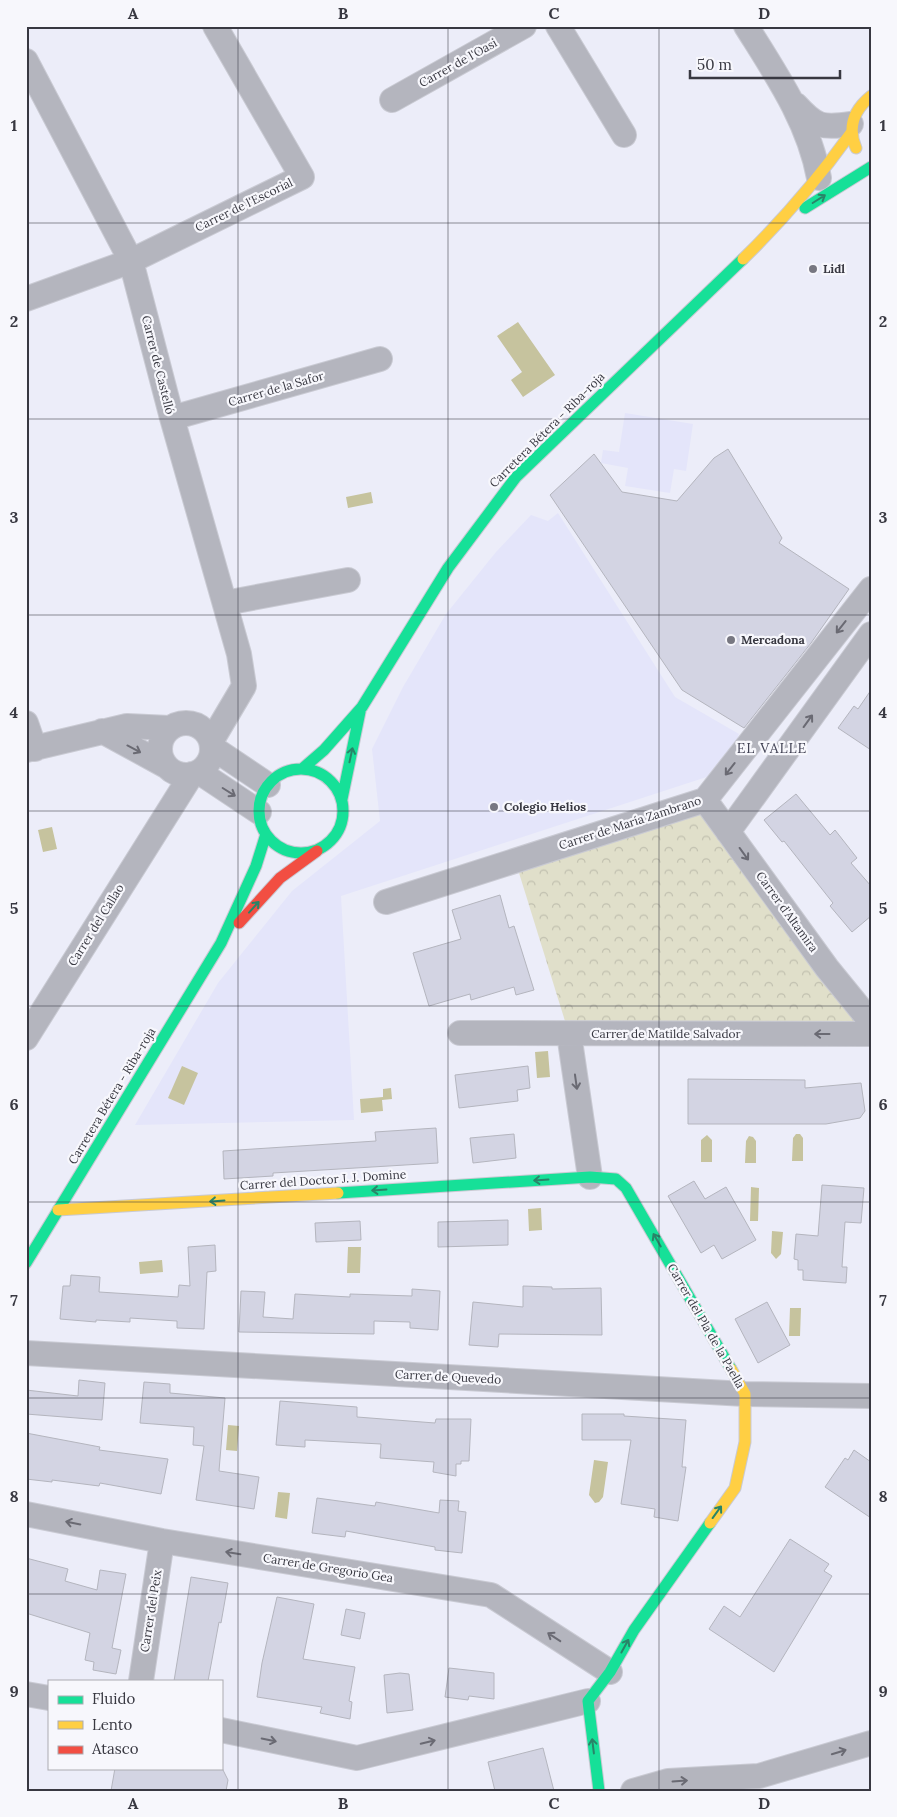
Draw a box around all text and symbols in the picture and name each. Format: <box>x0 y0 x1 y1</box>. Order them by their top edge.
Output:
text: A <box>128 3 139 23</box>
text: B <box>338 3 349 23</box>
text: C <box>548 3 560 23</box>
text: D <box>758 3 770 23</box>
street label: Carrer de l'Oasi <box>416 35 499 90</box>
scale bar <box>690 48 840 80</box>
text: 50 m <box>697 55 732 74</box>
text: 1 <box>11 115 17 135</box>
text: 1 <box>880 115 886 135</box>
street label: Carrer de l'Escorial <box>193 174 295 235</box>
one-way arrow <box>812 194 826 204</box>
place label: Lidl <box>823 261 845 276</box>
marker: Lidl <box>807 263 819 275</box>
text: 2 <box>10 311 18 331</box>
text: 2 <box>879 311 887 331</box>
street label: Carrer de Castelló <box>139 314 178 416</box>
street label: Carrer de la Safor <box>226 368 326 409</box>
street label: Carretera Bétera - Riba-roja <box>486 369 607 490</box>
text: 3 <box>10 507 19 527</box>
text: 3 <box>879 507 888 527</box>
one-way arrow <box>835 620 846 633</box>
place label: Mercadona <box>741 632 806 647</box>
marker: Mercadona <box>725 634 737 646</box>
text: 4 <box>10 702 19 722</box>
text: 4 <box>879 702 888 722</box>
one-way arrow <box>802 715 813 729</box>
district label: EL VALLE <box>737 739 807 757</box>
one-way arrow <box>126 744 141 754</box>
one-way arrow <box>347 748 356 764</box>
one-way arrow <box>724 762 735 775</box>
one-way arrow <box>221 788 235 798</box>
street label: Carrer de María Zambrano <box>557 792 703 853</box>
place label: Colegio Helios <box>504 799 586 814</box>
marker: Colegio Helios <box>488 801 500 813</box>
one-way arrow <box>739 847 749 861</box>
street label: Carrer d'Altamira <box>753 869 822 955</box>
street label: Carrer del Callao <box>64 881 127 969</box>
text: 5 <box>10 898 19 918</box>
text: 5 <box>879 898 888 918</box>
one-way arrow <box>248 901 260 914</box>
street label: Carretera Bétera - Riba-roja <box>65 1025 158 1167</box>
street label: Carrer de Matilde Salvador <box>591 1026 742 1041</box>
one-way arrow <box>814 1029 830 1039</box>
one-way arrow <box>571 1074 581 1090</box>
text: 6 <box>9 1094 19 1114</box>
text: 6 <box>878 1094 888 1114</box>
street label: Carrer del Doctor J. J. Domine <box>239 1166 407 1193</box>
one-way arrow <box>534 1176 550 1185</box>
one-way arrow <box>372 1186 388 1195</box>
one-way arrow <box>209 1196 225 1205</box>
one-way arrow <box>651 1234 661 1248</box>
street label: Carrer del Pla de la Paella <box>665 1261 748 1391</box>
text: 7 <box>10 1290 18 1310</box>
text: 7 <box>879 1290 887 1310</box>
street label: Carrer de Quevedo <box>395 1366 502 1387</box>
text: 8 <box>9 1486 19 1506</box>
text: 8 <box>878 1486 888 1506</box>
one-way arrow <box>712 1506 722 1520</box>
one-way arrow <box>65 1518 81 1527</box>
one-way arrow <box>225 1547 241 1557</box>
street label: Carrer de Gregorio Gea <box>262 1550 394 1585</box>
street label: Carrer del Peix <box>137 1568 165 1653</box>
one-way arrow <box>548 1631 562 1641</box>
one-way arrow <box>620 1639 630 1654</box>
legend <box>48 1680 222 1770</box>
text: 9 <box>9 1681 19 1701</box>
text: 9 <box>878 1681 888 1701</box>
text: Fluido <box>92 1689 135 1708</box>
text: Lento <box>92 1715 133 1734</box>
one-way arrow <box>261 1736 277 1745</box>
one-way arrow <box>419 1737 435 1746</box>
one-way arrow <box>588 1738 598 1754</box>
text: Atasco <box>91 1739 139 1758</box>
one-way arrow <box>831 1747 847 1756</box>
one-way arrow <box>672 1776 688 1785</box>
text: A <box>128 1793 139 1813</box>
text: B <box>338 1793 349 1813</box>
text: C <box>548 1793 560 1813</box>
text: D <box>758 1793 770 1813</box>

